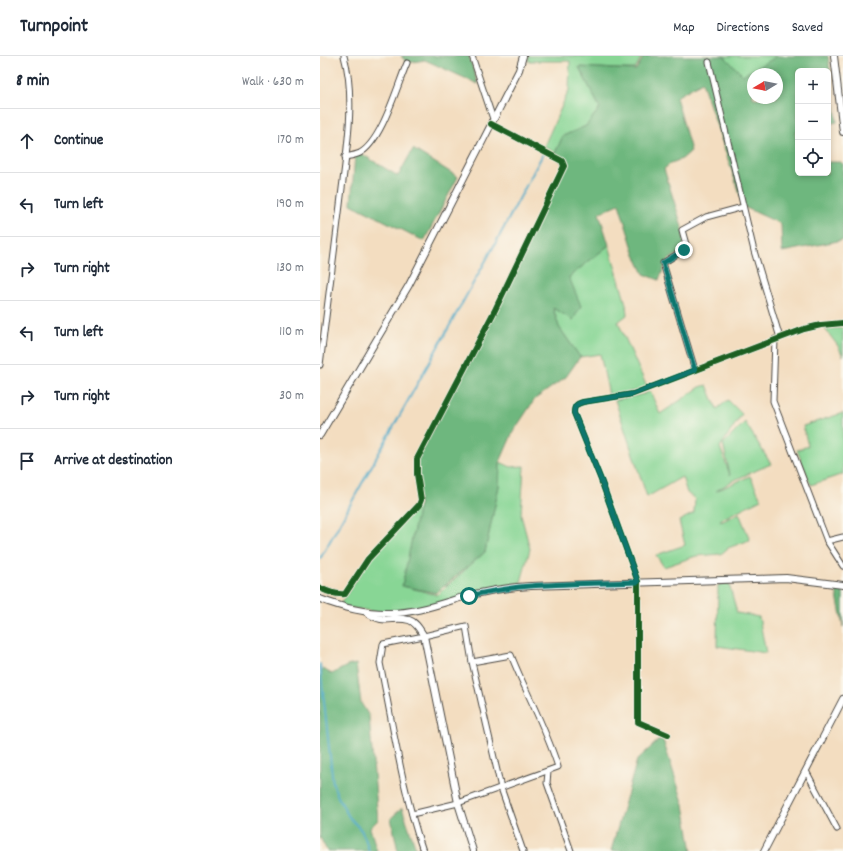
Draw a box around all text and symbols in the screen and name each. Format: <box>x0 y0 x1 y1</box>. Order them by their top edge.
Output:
text: Turnpoint <box>20 14 88 41</box>
text: Map <box>673 18 695 38</box>
text: Directions <box>717 18 770 38</box>
text: Saved <box>792 18 823 38</box>
north arrow <box>747 68 783 104</box>
map controls <box>795 68 831 176</box>
button: + <box>795 68 831 104</box>
text: 8 min <box>16 70 49 94</box>
text: Walk · 630 m <box>242 73 304 92</box>
button: − <box>795 104 831 140</box>
icon: ahead <box>16 130 38 152</box>
text: Continue <box>54 130 103 152</box>
text: 170 m <box>277 131 304 150</box>
button: locate <box>795 140 831 176</box>
icon: left <box>16 194 38 216</box>
text: Turn left <box>54 194 103 216</box>
text: 190 m <box>276 195 304 214</box>
route end <box>675 241 693 259</box>
icon: right <box>16 258 38 280</box>
text: Turn right <box>54 258 110 280</box>
text: 130 m <box>276 259 304 278</box>
icon: left <box>16 322 38 344</box>
text: Turn left <box>54 322 103 344</box>
text: 110 m <box>279 323 304 342</box>
icon: right <box>16 386 38 408</box>
text: Turn right <box>54 386 110 408</box>
text: 30 m <box>279 387 304 406</box>
icon: arrive <box>16 450 38 472</box>
text: Arrive at destination <box>54 450 172 472</box>
route start <box>460 587 478 605</box>

